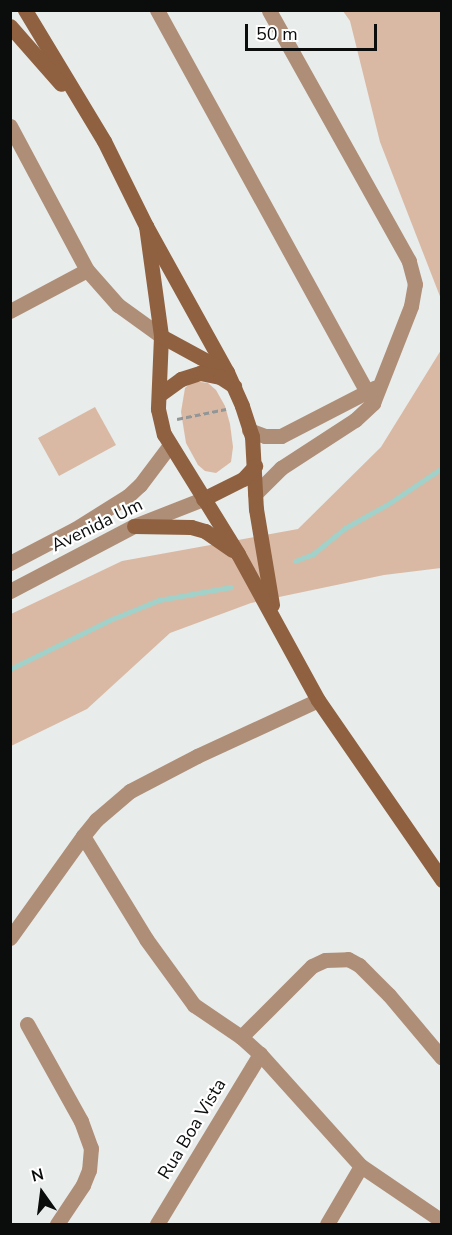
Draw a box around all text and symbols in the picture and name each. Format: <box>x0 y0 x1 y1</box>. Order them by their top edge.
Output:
scale bar <box>248 12 380 50</box>
text: 50 m <box>256 22 298 46</box>
street label: Avenida Um <box>48 494 146 556</box>
street label: Rua Boa Vista <box>153 1075 231 1183</box>
north arrow <box>12 1163 72 1223</box>
text: N <box>29 1163 46 1188</box>

